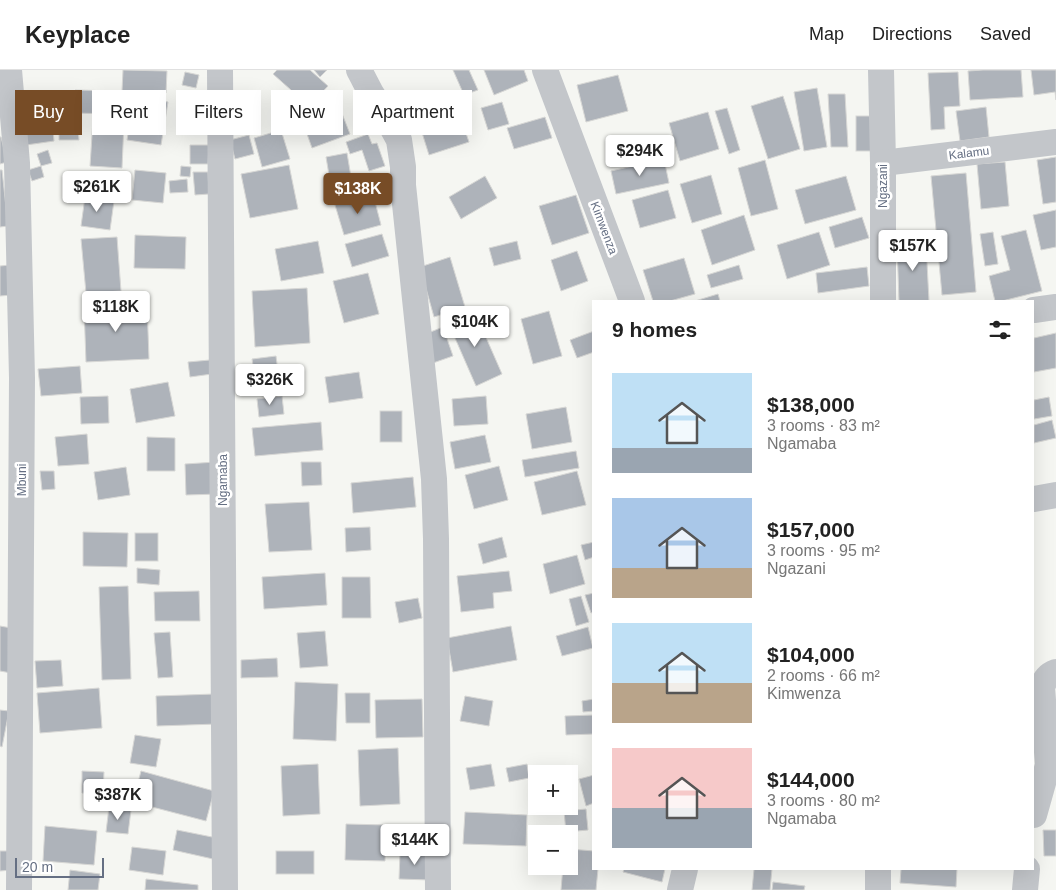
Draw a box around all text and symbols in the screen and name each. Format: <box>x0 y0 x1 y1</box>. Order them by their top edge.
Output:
text: Keyplace <box>25 21 130 48</box>
text: Map <box>809 24 844 44</box>
text: Directions <box>872 24 952 44</box>
text: Saved <box>980 24 1031 44</box>
chip: Buy <box>15 90 82 135</box>
chip: Rent <box>92 90 166 135</box>
chip: Filters <box>176 90 261 135</box>
chip: New <box>271 90 343 135</box>
chip: Apartment <box>353 90 472 135</box>
pin: $294K <box>605 134 675 177</box>
text: $294K <box>616 142 664 159</box>
street label: Kalamu <box>948 144 990 162</box>
street label: Ngazani <box>876 164 890 208</box>
pin: $261K <box>62 170 132 213</box>
pin: $138K <box>323 172 393 215</box>
text: $261K <box>73 178 121 195</box>
text: $138K <box>334 180 382 197</box>
street label: Kimwenza <box>588 200 621 257</box>
pin: $157K <box>878 230 948 272</box>
text: $157K <box>889 237 937 254</box>
pin: $118K <box>81 290 151 333</box>
text: $118K <box>93 298 139 315</box>
pin: $104K <box>440 306 510 348</box>
text: $104K <box>451 313 499 330</box>
icon: filters <box>986 316 1014 344</box>
text: 9 homes <box>612 318 697 341</box>
pin: $326K <box>235 364 305 406</box>
text: $326K <box>246 371 294 388</box>
icon: home <box>652 393 712 453</box>
text: $138,000 <box>767 393 855 416</box>
text: 3 rooms · 83 m² <box>767 417 880 434</box>
text: Ngamaba <box>767 435 836 452</box>
street label: Ngamaba <box>216 454 230 506</box>
street label: Mbuni <box>15 464 29 496</box>
icon: home <box>652 518 712 578</box>
text: $157,000 <box>767 518 855 541</box>
text: 3 rooms · 95 m² <box>767 542 880 559</box>
text: Ngazani <box>767 560 826 577</box>
icon: home <box>652 643 712 703</box>
text: $104,000 <box>767 643 855 666</box>
text: 2 rooms · 66 m² <box>767 667 880 684</box>
text: Kimwenza <box>767 685 841 702</box>
map controls <box>528 765 578 875</box>
button: + <box>528 765 578 815</box>
icon: home <box>652 768 712 828</box>
text: $144,000 <box>767 768 855 791</box>
pin: $387K <box>83 778 153 821</box>
text: $387K <box>94 786 142 803</box>
text: 3 rooms · 80 m² <box>767 792 880 809</box>
text: Ngamaba <box>767 810 836 827</box>
pin: $144K <box>380 824 450 866</box>
button: − <box>528 825 578 875</box>
text: $144K <box>391 831 439 848</box>
scale bar <box>15 855 104 878</box>
text: 20 m <box>22 859 53 875</box>

